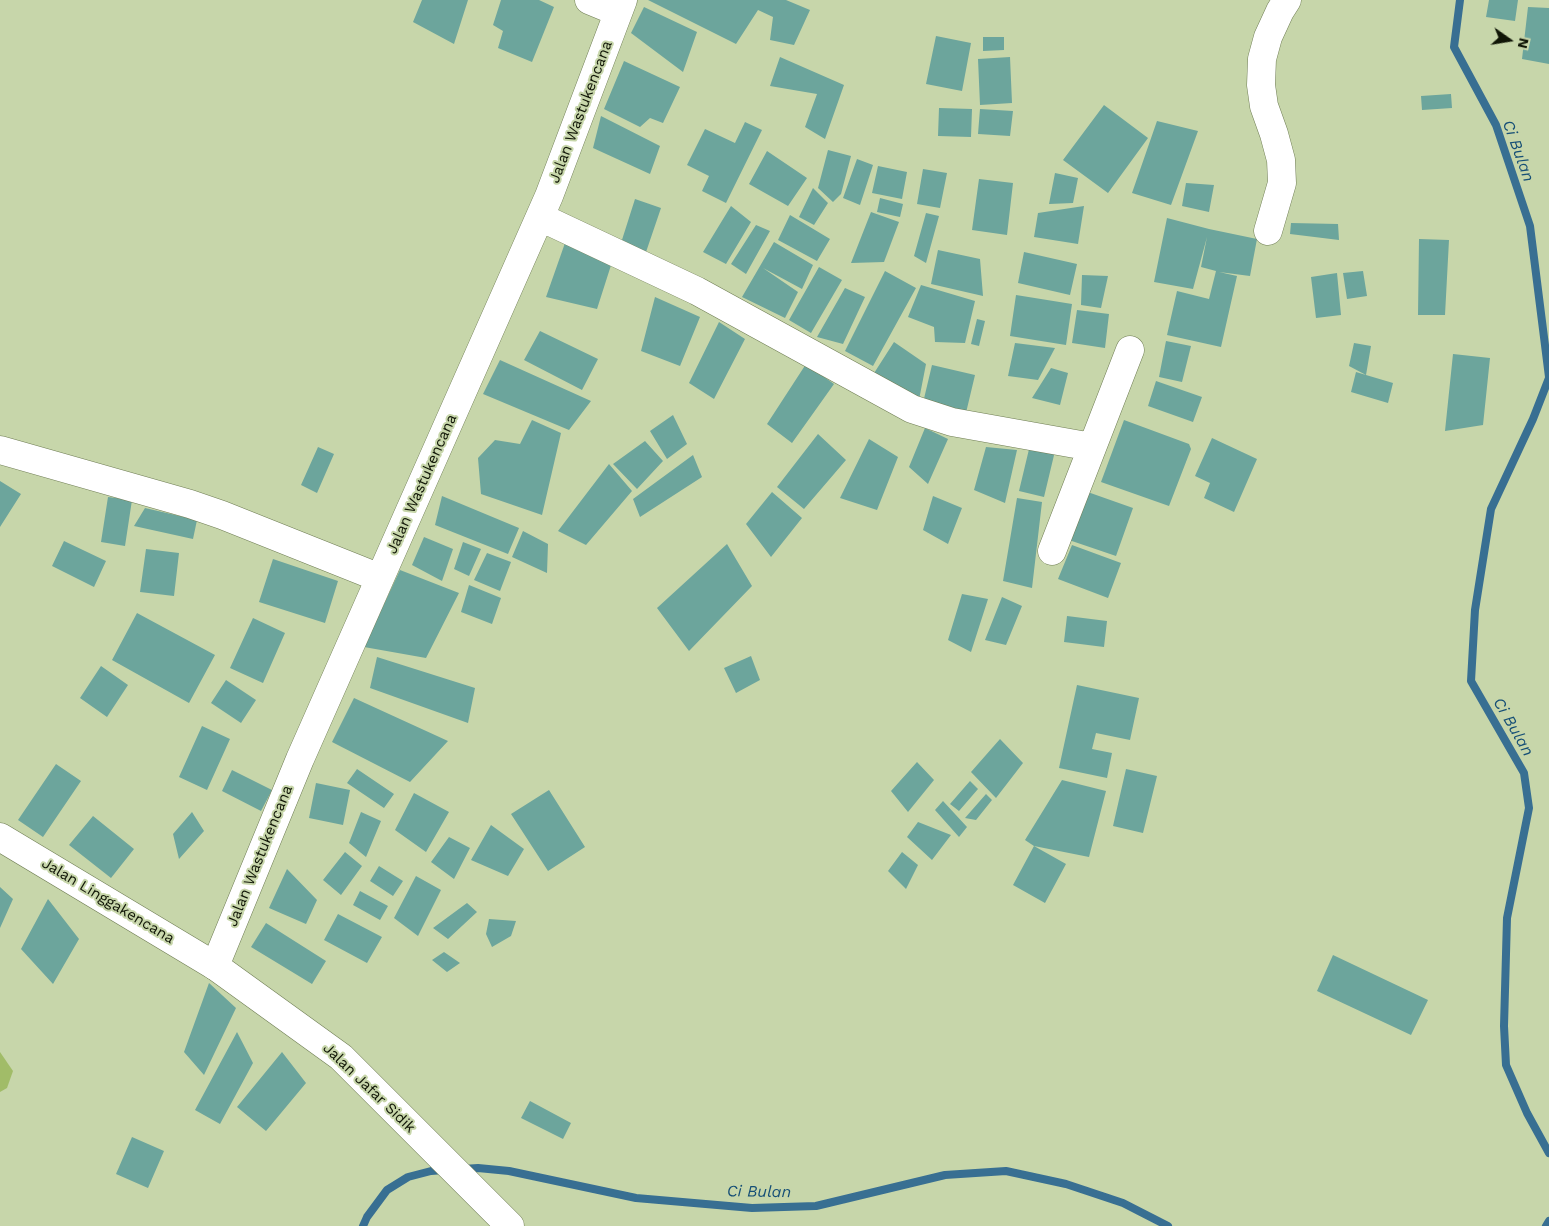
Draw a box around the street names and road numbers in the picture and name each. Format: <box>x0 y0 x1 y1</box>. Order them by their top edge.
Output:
street label: Jalan Wastukencana <box>546 38 616 186</box>
street label: Jalan Wastukencana <box>383 411 461 557</box>
street label: Jalan Wastukencana <box>223 783 297 929</box>
street label: Jalan Linggakencana <box>38 854 178 948</box>
street label: Jalan Jafar Sidik <box>319 1039 419 1137</box>

